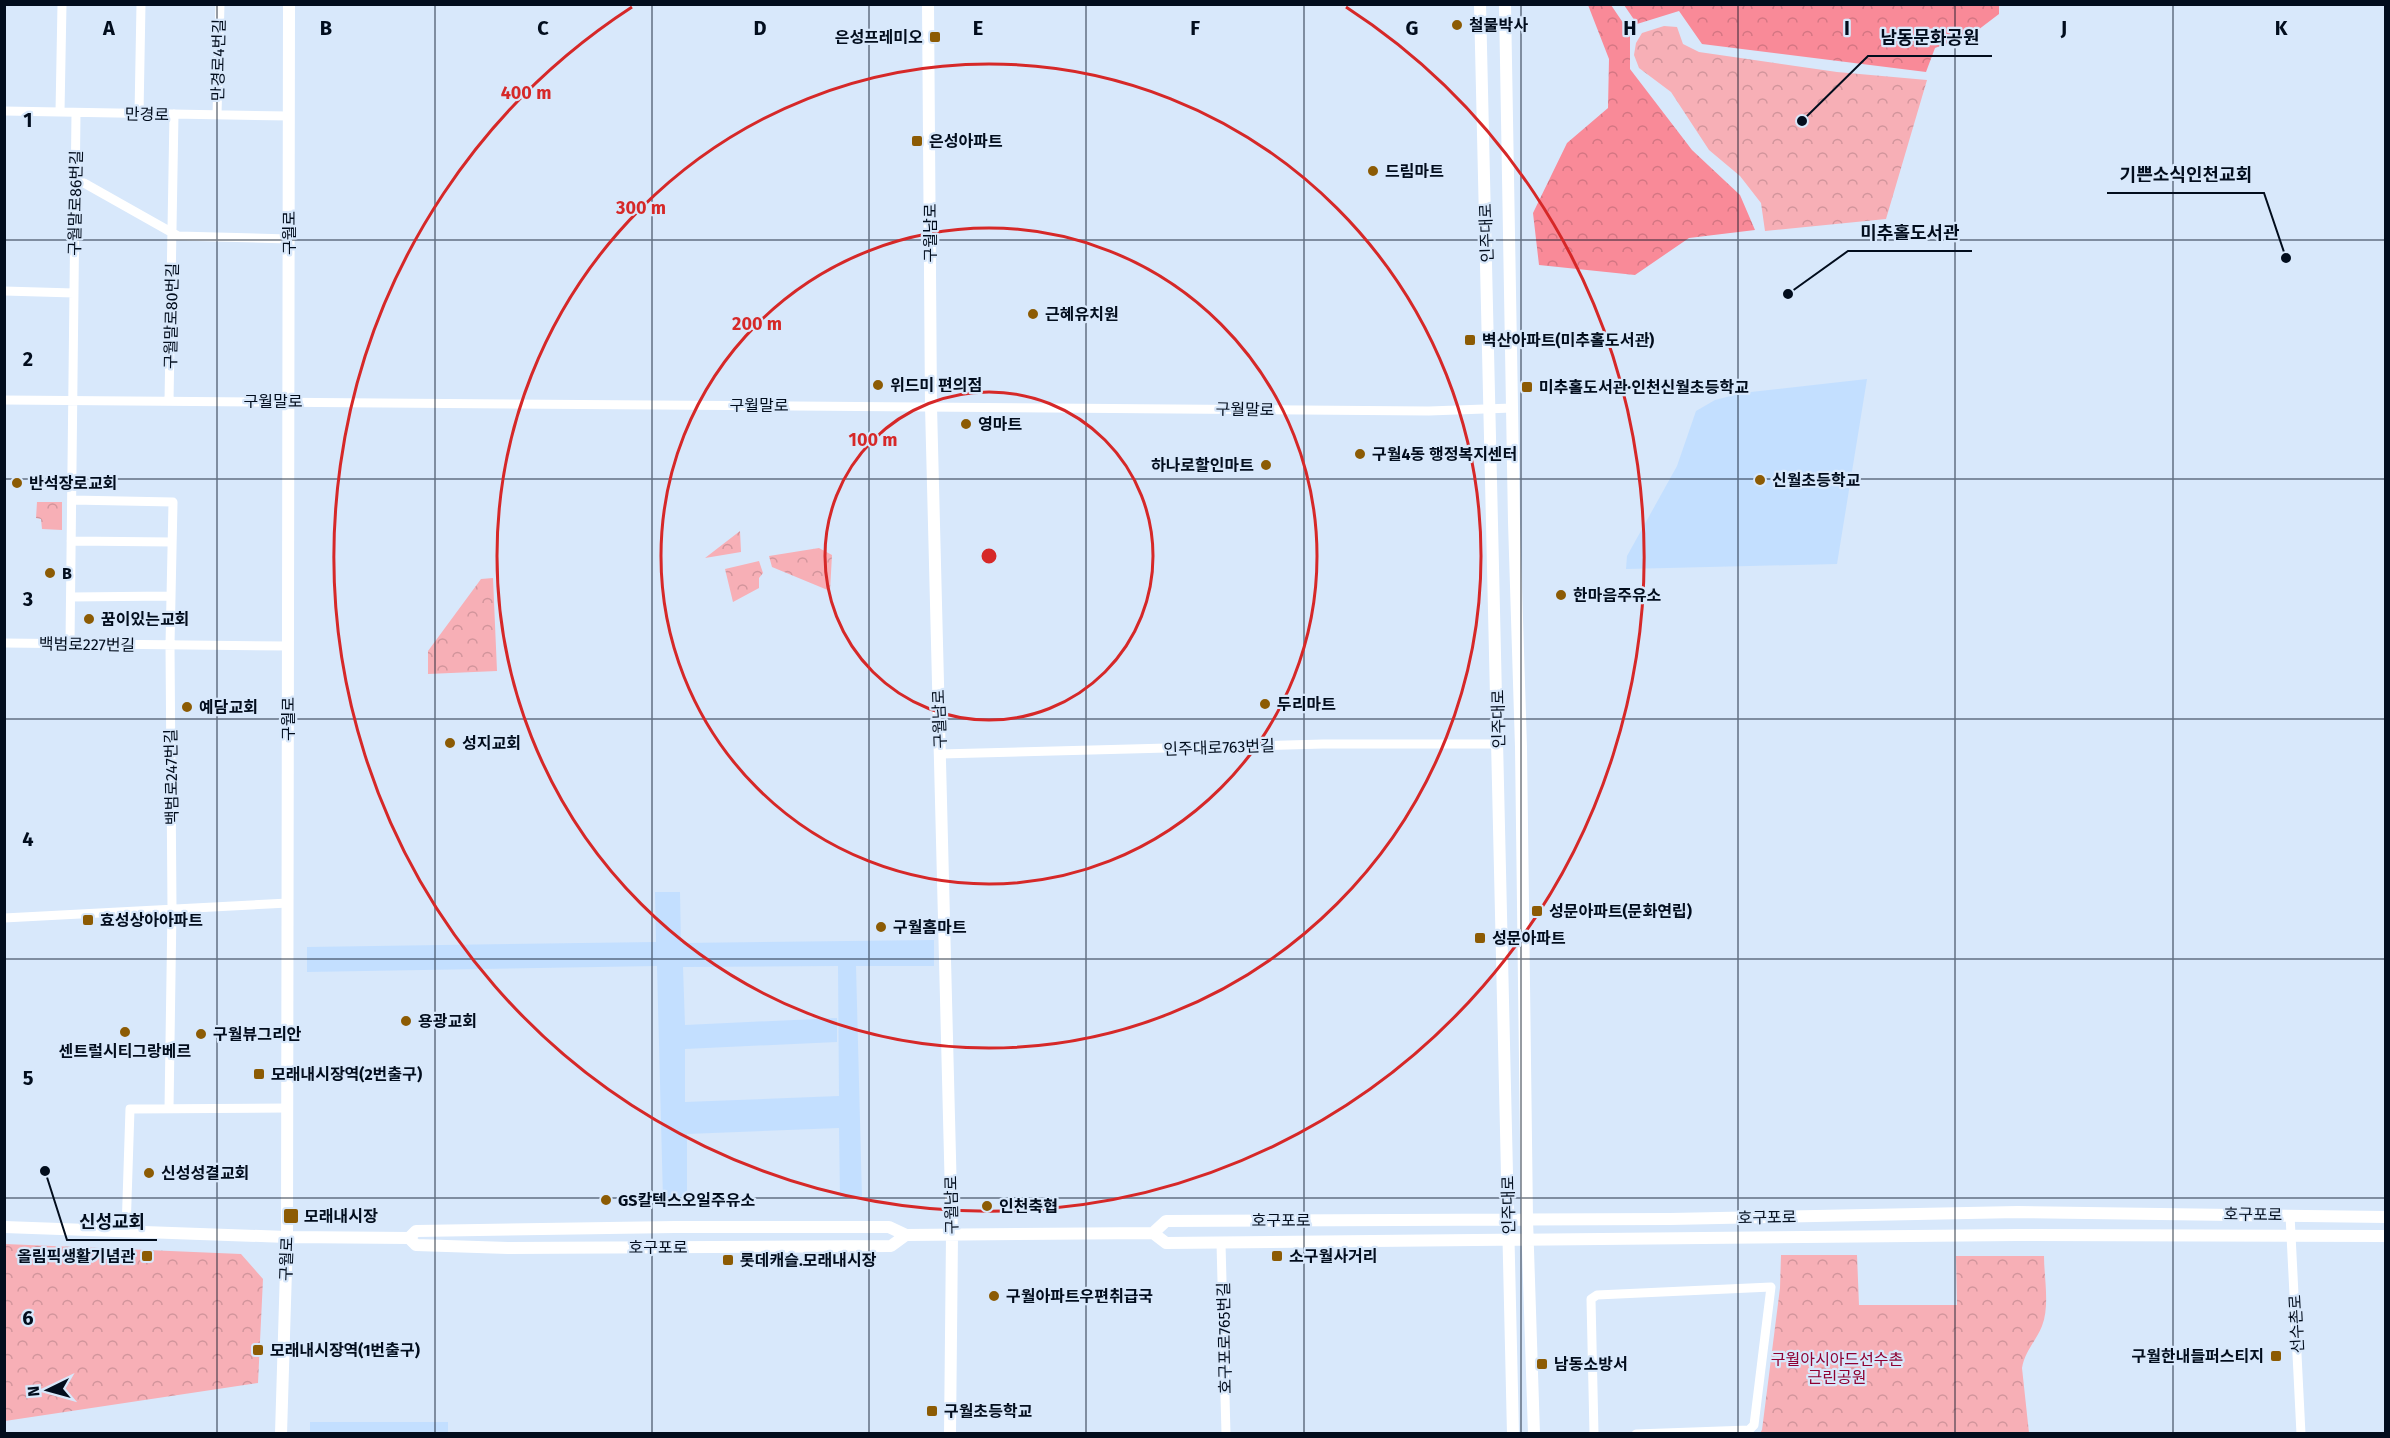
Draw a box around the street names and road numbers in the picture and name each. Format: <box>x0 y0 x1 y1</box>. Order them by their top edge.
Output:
street label: 만경로4번길 <box>208 19 229 101</box>
street label: 만경로 <box>125 105 170 124</box>
street label: 구월말로86번길 <box>65 150 86 256</box>
street label: 구월남로 <box>921 203 940 262</box>
street label: 인주대로 <box>1476 203 1497 263</box>
street label: 구월로 <box>280 211 299 255</box>
street label: 구월말로80번길 <box>161 263 182 369</box>
street label: 구월말로 <box>244 392 303 411</box>
street label: 구월말로 <box>730 396 789 415</box>
street label: 구월말로 <box>1215 399 1275 420</box>
street label: 백범로227번길 <box>39 634 135 655</box>
street label: 구월남로 <box>929 689 950 749</box>
street label: 인주대로 <box>1488 689 1509 749</box>
street label: 구월로 <box>279 697 298 741</box>
street label: 백범로247번길 <box>161 729 182 825</box>
street label: 인주대로763번길 <box>1163 736 1275 759</box>
street label: 구월남로 <box>941 1175 962 1235</box>
street label: 인주대로 <box>1498 1175 1519 1235</box>
street label: 호구포로 <box>2223 1204 2283 1225</box>
street label: 호구포로 <box>1737 1207 1797 1228</box>
street label: 호구포로 <box>1252 1211 1311 1230</box>
street label: 구월로 <box>276 1236 297 1281</box>
street label: 호구포로 <box>629 1238 688 1257</box>
street label: 호구포로765번길 <box>1214 1282 1235 1394</box>
street label: 선수촌로 <box>2285 1294 2308 1354</box>

